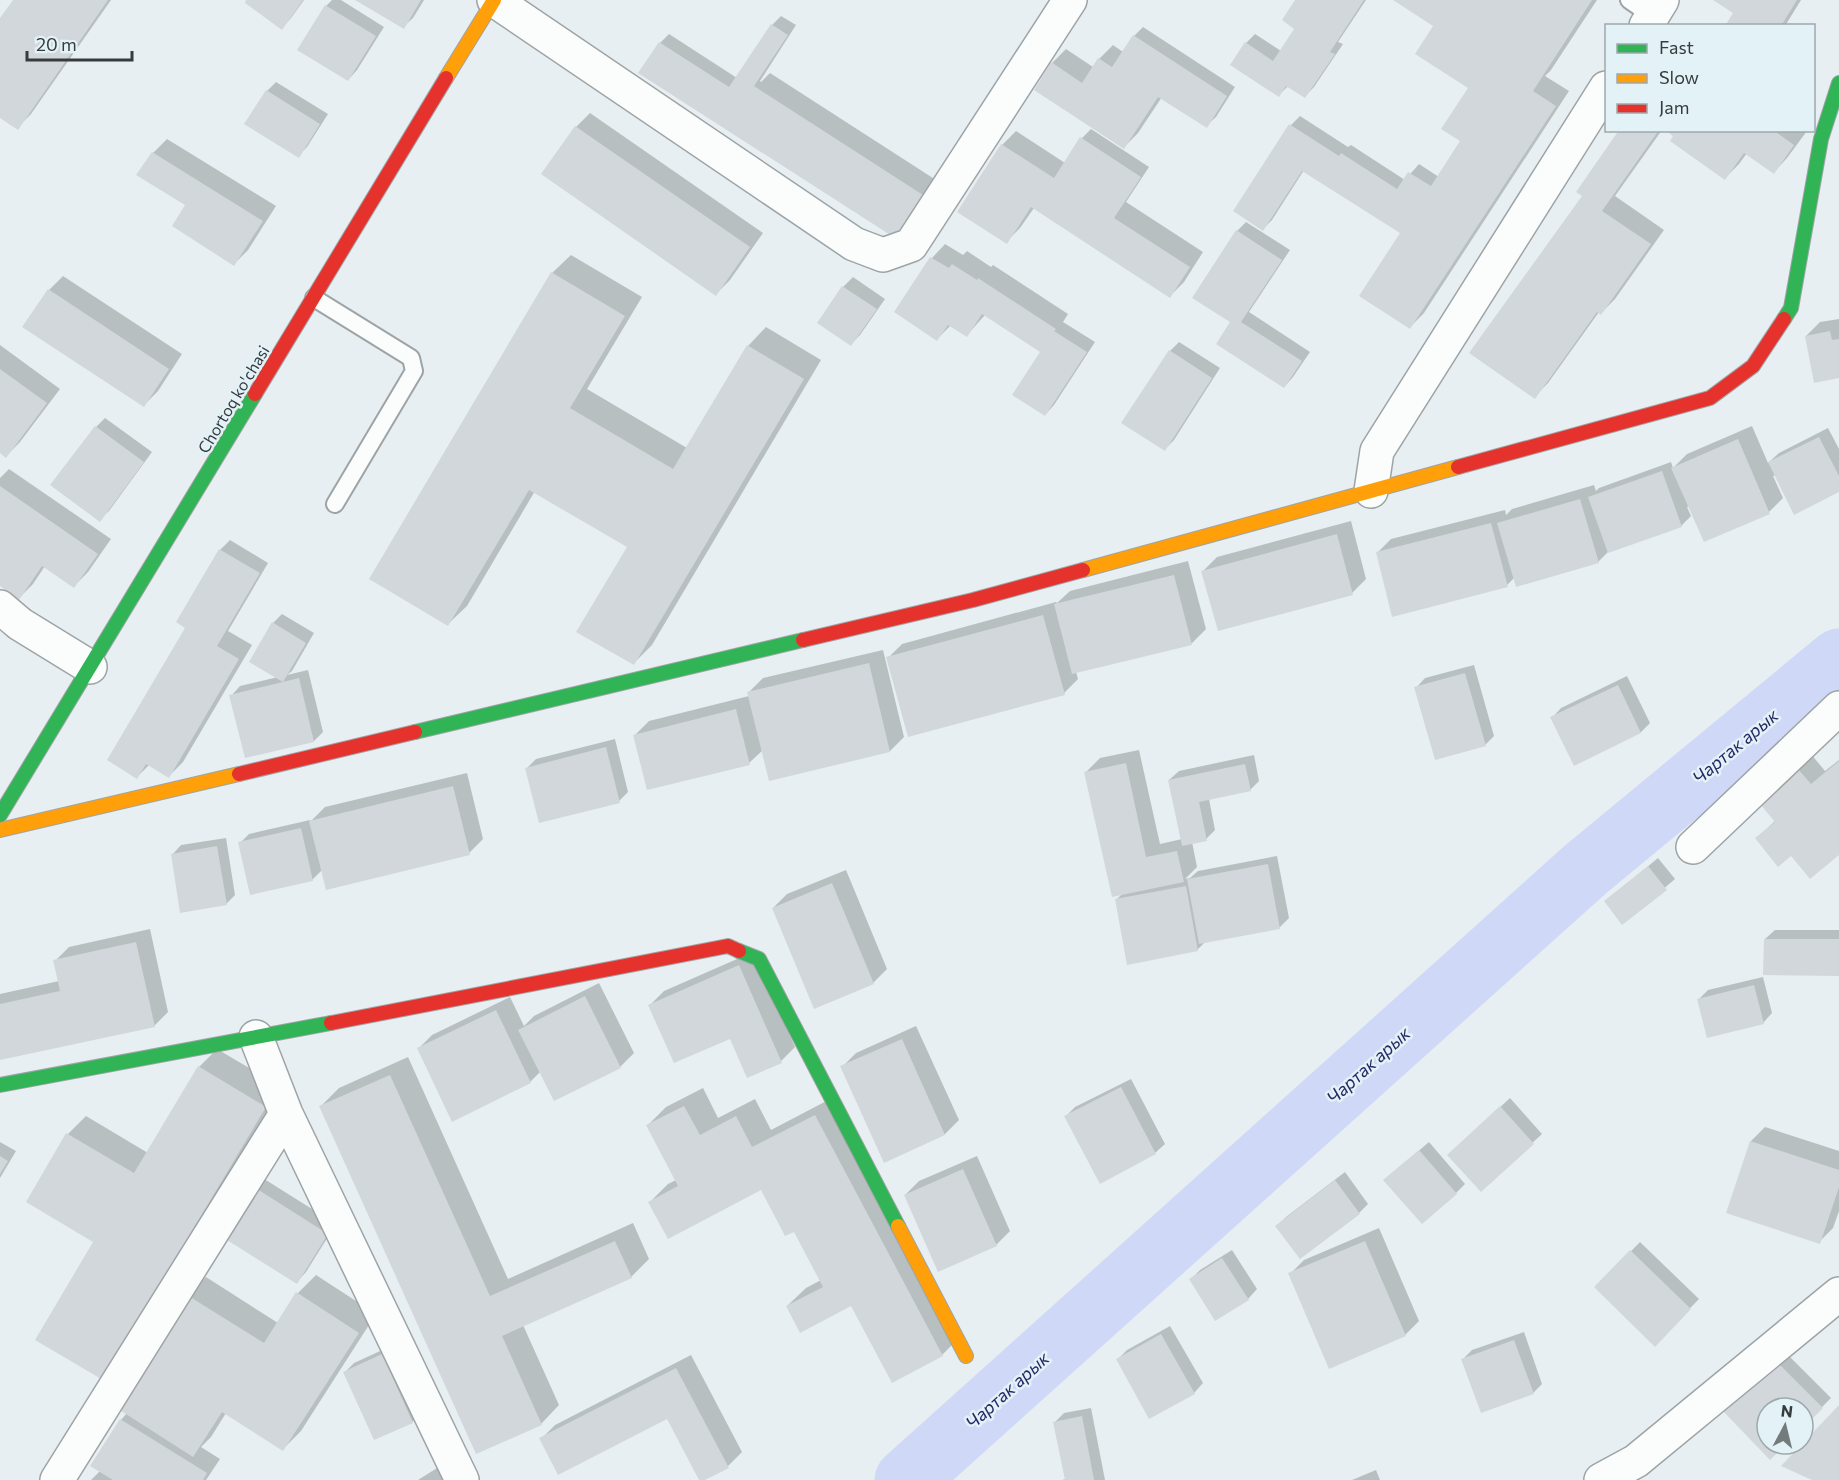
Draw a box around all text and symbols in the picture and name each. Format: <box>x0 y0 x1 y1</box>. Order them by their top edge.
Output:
scale bar <box>27 24 132 62</box>
legend <box>1605 24 1815 132</box>
text: 20 m <box>36 33 77 55</box>
text: Fast <box>1659 36 1694 58</box>
text: Slow <box>1659 66 1699 88</box>
text: Jam <box>1659 96 1689 118</box>
street label: Chortoq ko'chasi <box>193 342 273 456</box>
water label: Чартак арык <box>1688 704 1783 788</box>
water label: Чартак арык <box>1322 1021 1415 1108</box>
water label: Чартак арык <box>961 1346 1054 1433</box>
north arrow <box>1755 1396 1815 1456</box>
text: N <box>1780 1400 1794 1421</box>

